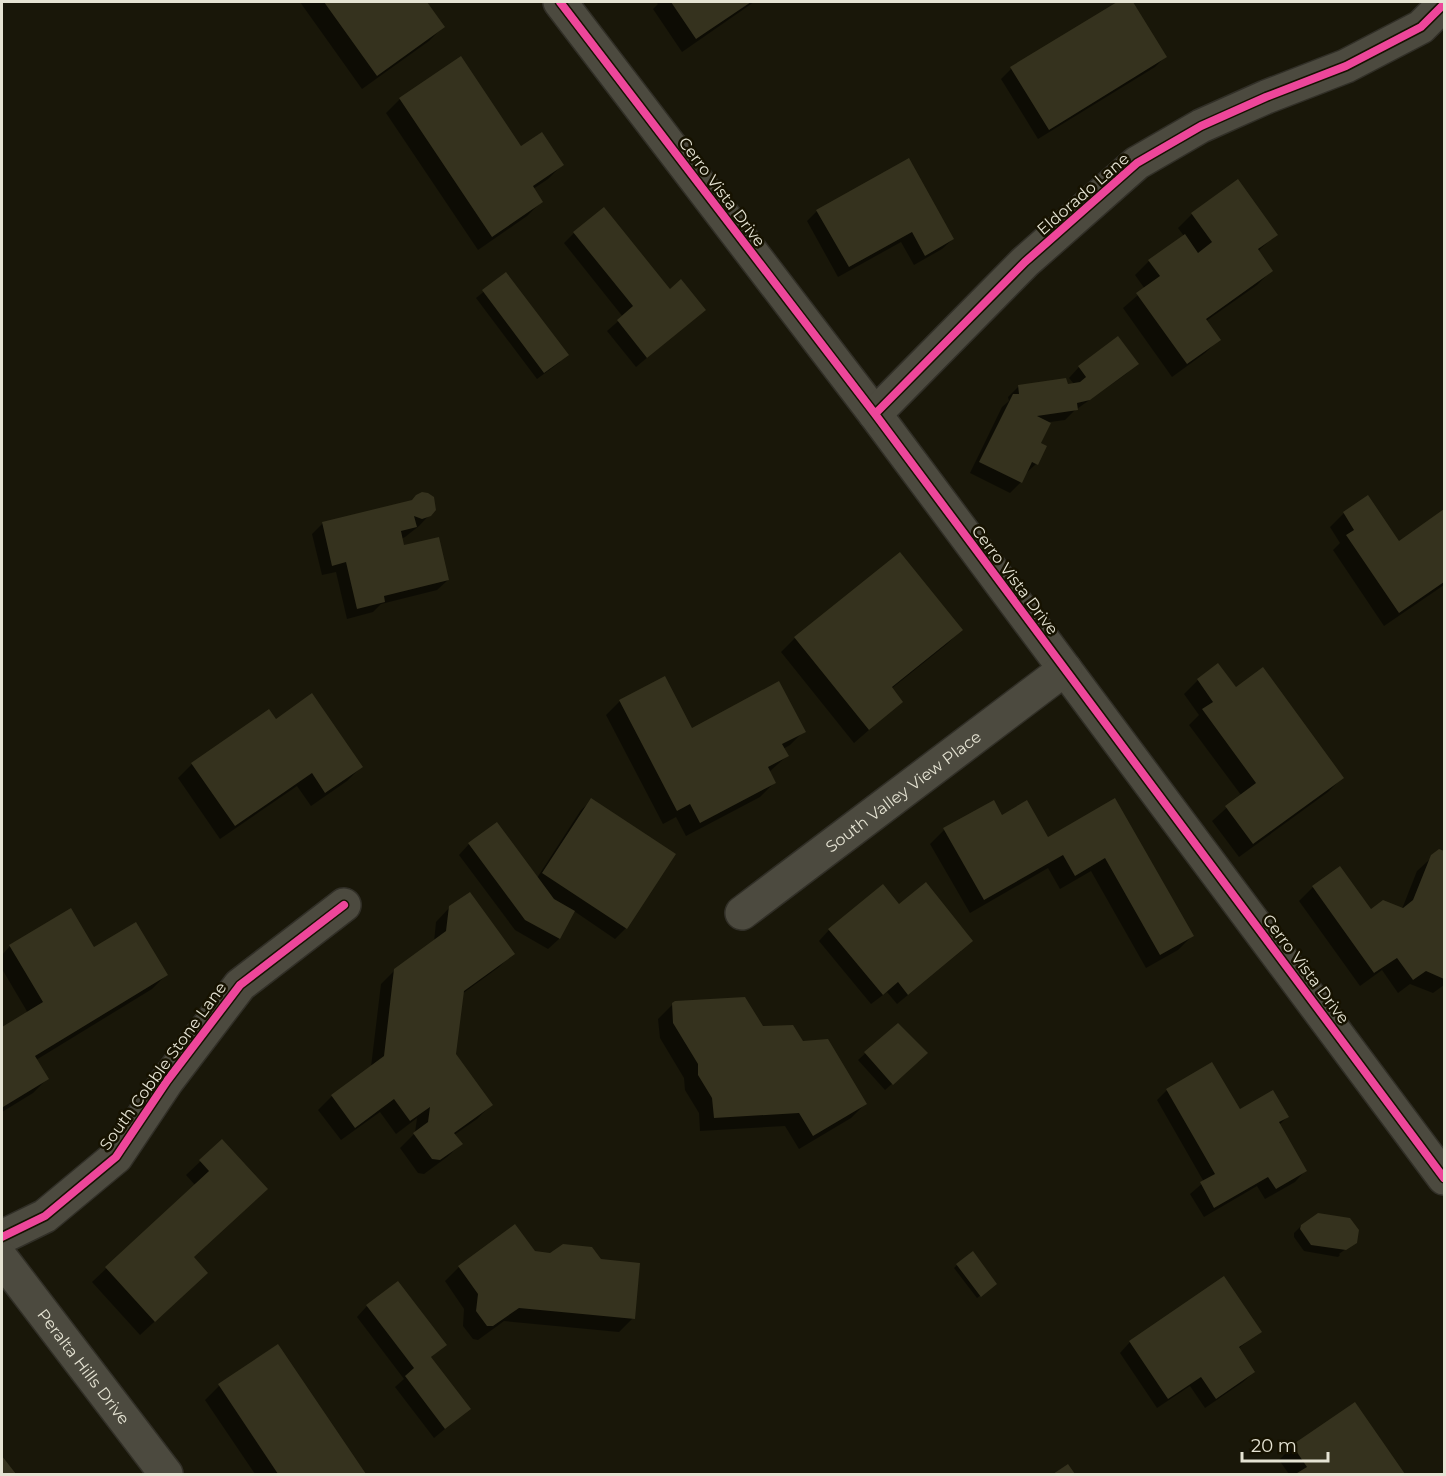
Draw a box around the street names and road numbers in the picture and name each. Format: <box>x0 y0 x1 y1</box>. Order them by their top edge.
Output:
street label: Cerro Vista Drive <box>675 134 769 250</box>
street label: Eldorado Lane <box>1033 149 1133 239</box>
street label: Cerro Vista Drive <box>968 522 1062 638</box>
street label: South Valley View Place <box>822 726 985 856</box>
street label: Cerro Vista Drive <box>1259 911 1353 1027</box>
street label: South Cobble Stone Lane <box>96 978 230 1154</box>
street label: Peralta Hills Drive <box>34 1305 134 1428</box>

